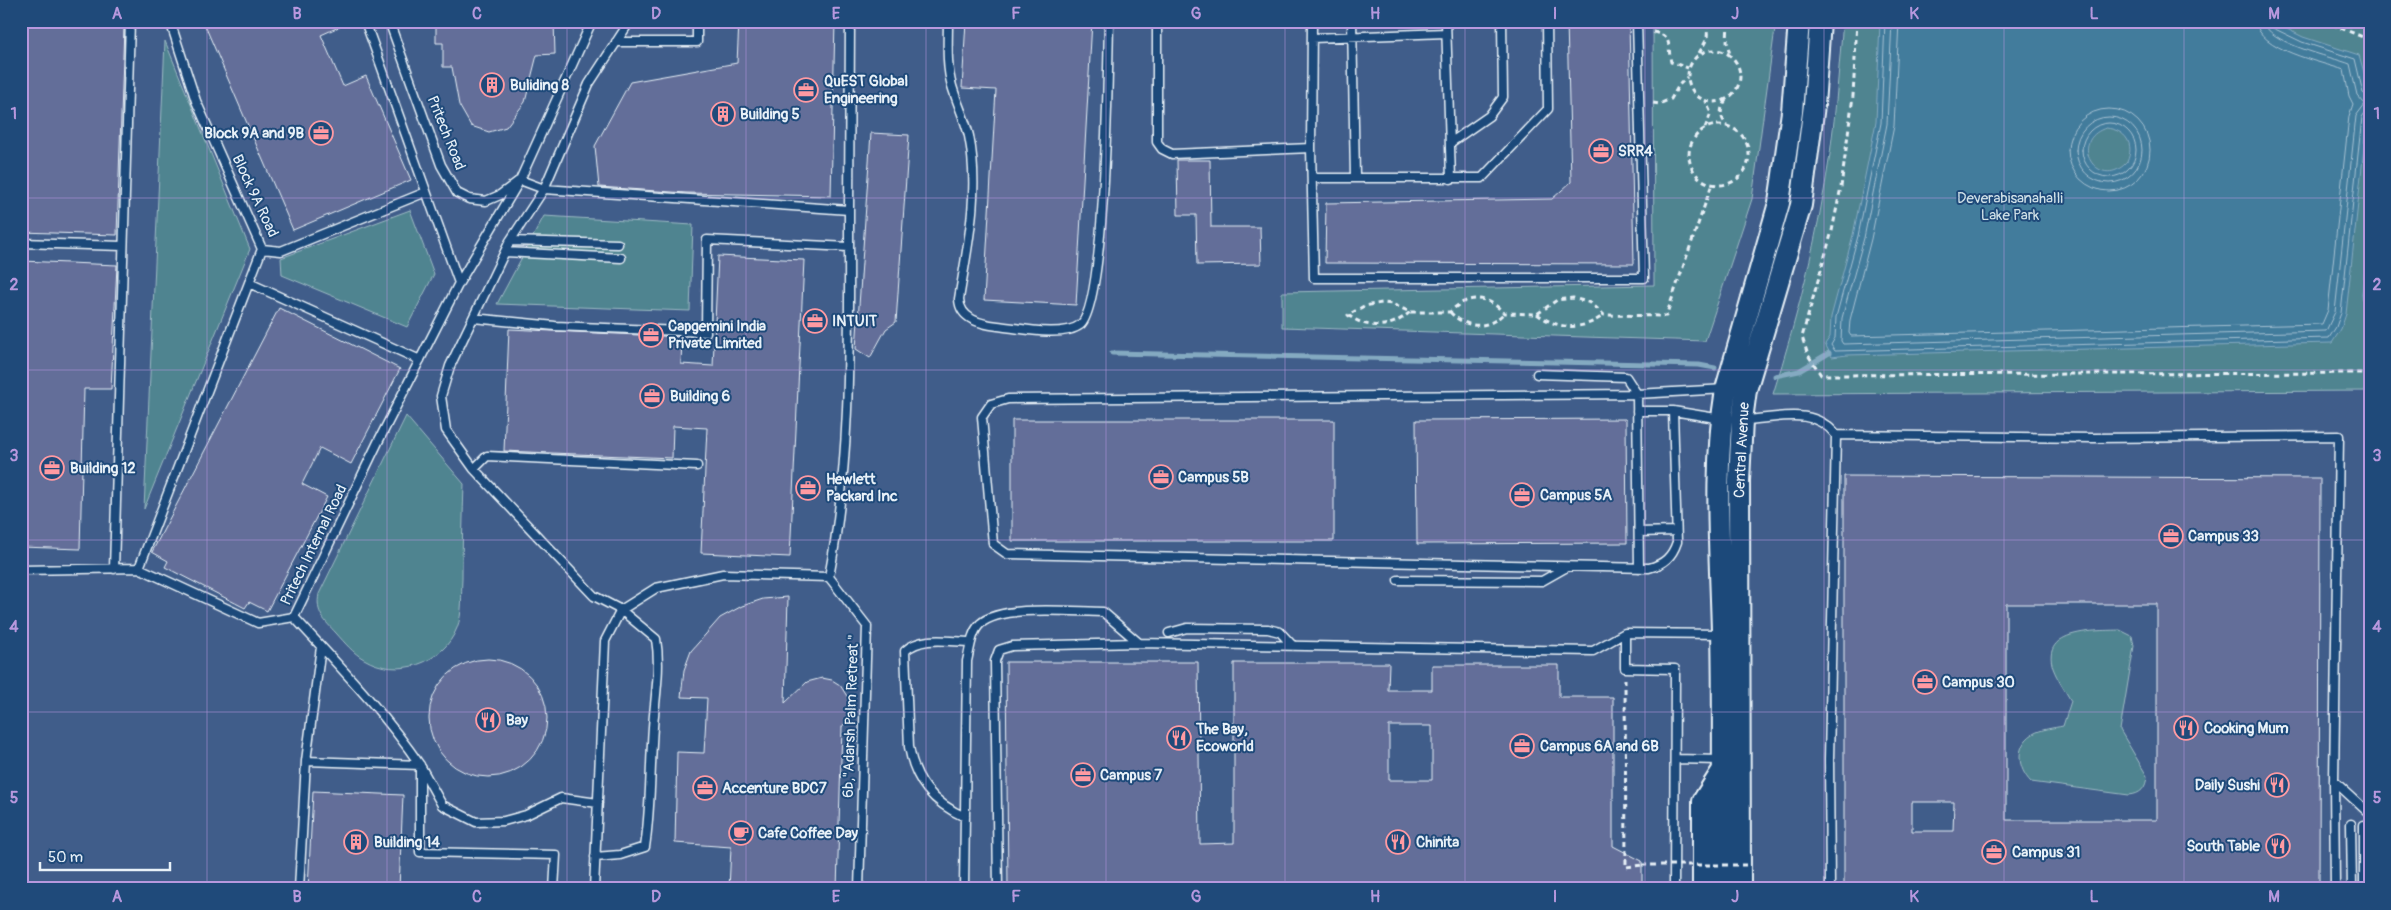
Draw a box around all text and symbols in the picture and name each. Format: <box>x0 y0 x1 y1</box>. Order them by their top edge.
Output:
text: A <box>112 4 123 24</box>
text: B <box>292 4 302 24</box>
text: C <box>472 4 482 24</box>
text: D <box>651 4 661 24</box>
text: E <box>832 4 841 24</box>
text: F <box>1011 4 1021 24</box>
text: G <box>1191 4 1202 24</box>
text: H <box>1370 4 1380 24</box>
text: I <box>1553 4 1557 24</box>
text: J <box>1731 4 1739 24</box>
text: K <box>1909 4 1919 24</box>
text: L <box>2089 4 2099 24</box>
text: M <box>2268 4 2280 24</box>
building icon: Buliding 8 <box>479 72 505 98</box>
place label: QuEST Global Engineering <box>824 72 908 108</box>
place label: Buliding 8 <box>510 76 569 95</box>
office icon: QuEST Global Engineering <box>793 77 819 103</box>
street label: Pritech Road <box>423 93 469 173</box>
building icon: Building 5 <box>710 101 736 127</box>
text: 1 <box>11 104 17 124</box>
text: 1 <box>2374 104 2380 124</box>
place label: Building 5 <box>740 105 800 124</box>
office icon: Block 9A and 9B <box>308 120 334 146</box>
place label: Block 9A and 9B <box>204 124 305 143</box>
office icon: SRR4 <box>1588 138 1614 164</box>
place label: SRR4 <box>1618 142 1653 161</box>
street label: Block 9A Road <box>228 152 282 240</box>
park label: Deverabisanahalli Lake Park <box>1957 189 2063 225</box>
text: 2 <box>10 275 19 295</box>
text: 2 <box>2373 275 2382 295</box>
office icon: INTUIT <box>802 308 828 334</box>
place label: INTUIT <box>832 312 878 331</box>
place label: Capgemini India Private Limited <box>668 317 766 353</box>
office icon: Capgemini India Private Limited <box>638 322 664 348</box>
office icon: Building 6 <box>639 383 665 409</box>
place label: Building 6 <box>670 387 730 406</box>
street label: Central Avenue <box>1730 401 1754 498</box>
text: 3 <box>10 446 19 466</box>
text: 3 <box>2373 446 2382 466</box>
office icon: Building 12 <box>39 455 65 481</box>
place label: Building 12 <box>70 459 136 478</box>
office icon: Campus 5B <box>1148 464 1174 490</box>
place label: Campus 5B <box>1178 468 1249 487</box>
place label: Hewlett Packard Inc <box>826 470 898 506</box>
office icon: Hewlett Packard Inc <box>795 475 821 501</box>
street label: Pritech Internal Road <box>277 481 351 609</box>
office icon: Campus 5A <box>1509 482 1535 508</box>
place label: Campus 5A <box>1540 486 1612 505</box>
office icon: Campus 33 <box>2158 523 2184 549</box>
place label: Campus 33 <box>2188 527 2259 546</box>
text: 4 <box>9 617 19 637</box>
text: 4 <box>2372 617 2382 637</box>
street label: 6b,"Adarsh Palm Retreat " <box>839 634 863 798</box>
office icon: Campus 30 <box>1912 669 1938 695</box>
place label: Campus 30 <box>1942 673 2015 692</box>
restaurant icon: Bay <box>475 707 501 733</box>
place label: Bay <box>506 711 528 730</box>
restaurant icon: Cooking Mum <box>2173 715 2199 741</box>
place label: Cooking Mum <box>2204 719 2289 738</box>
place label: The Bay, Ecoworld <box>1195 720 1254 756</box>
restaurant icon: The Bay, Ecoworld <box>1166 725 1192 751</box>
office icon: Campus 6A and 6B <box>1509 733 1535 759</box>
place label: Campus 6A and 6B <box>1540 737 1659 756</box>
office icon: Campus 7 <box>1070 762 1096 788</box>
place label: Campus 7 <box>1100 766 1162 785</box>
restaurant icon: Daily Sushi <box>2264 772 2290 798</box>
office icon: Accenture BDC7 <box>692 775 718 801</box>
place label: Daily Sushi <box>2195 776 2260 795</box>
place label: Accenture BDC7 <box>722 779 827 798</box>
text: 5 <box>10 788 19 808</box>
text: 5 <box>2373 788 2382 808</box>
cafe icon: Cafe Coffee Day <box>728 820 754 846</box>
place label: Cafe Coffee Day <box>758 824 859 843</box>
building icon: Building 14 <box>343 829 369 855</box>
restaurant icon: Chinita <box>1385 829 1411 855</box>
place label: Building 14 <box>374 833 440 852</box>
place label: Chinita <box>1416 833 1459 852</box>
restaurant icon: South Table <box>2265 833 2291 859</box>
place label: South Table <box>2187 837 2261 856</box>
office icon: Campus 31 <box>1981 839 2007 865</box>
scale bar <box>40 840 170 872</box>
place label: Campus 31 <box>2012 843 2080 862</box>
text: 50 m <box>48 848 83 867</box>
text: A <box>112 887 123 907</box>
text: B <box>292 887 302 907</box>
text: C <box>472 887 482 907</box>
text: D <box>651 887 661 907</box>
text: E <box>832 887 841 907</box>
text: F <box>1011 887 1021 907</box>
text: G <box>1191 887 1202 907</box>
text: H <box>1370 887 1380 907</box>
text: I <box>1553 887 1557 907</box>
text: J <box>1731 887 1739 907</box>
text: K <box>1909 887 1919 907</box>
text: L <box>2089 887 2099 907</box>
text: M <box>2268 887 2280 907</box>

